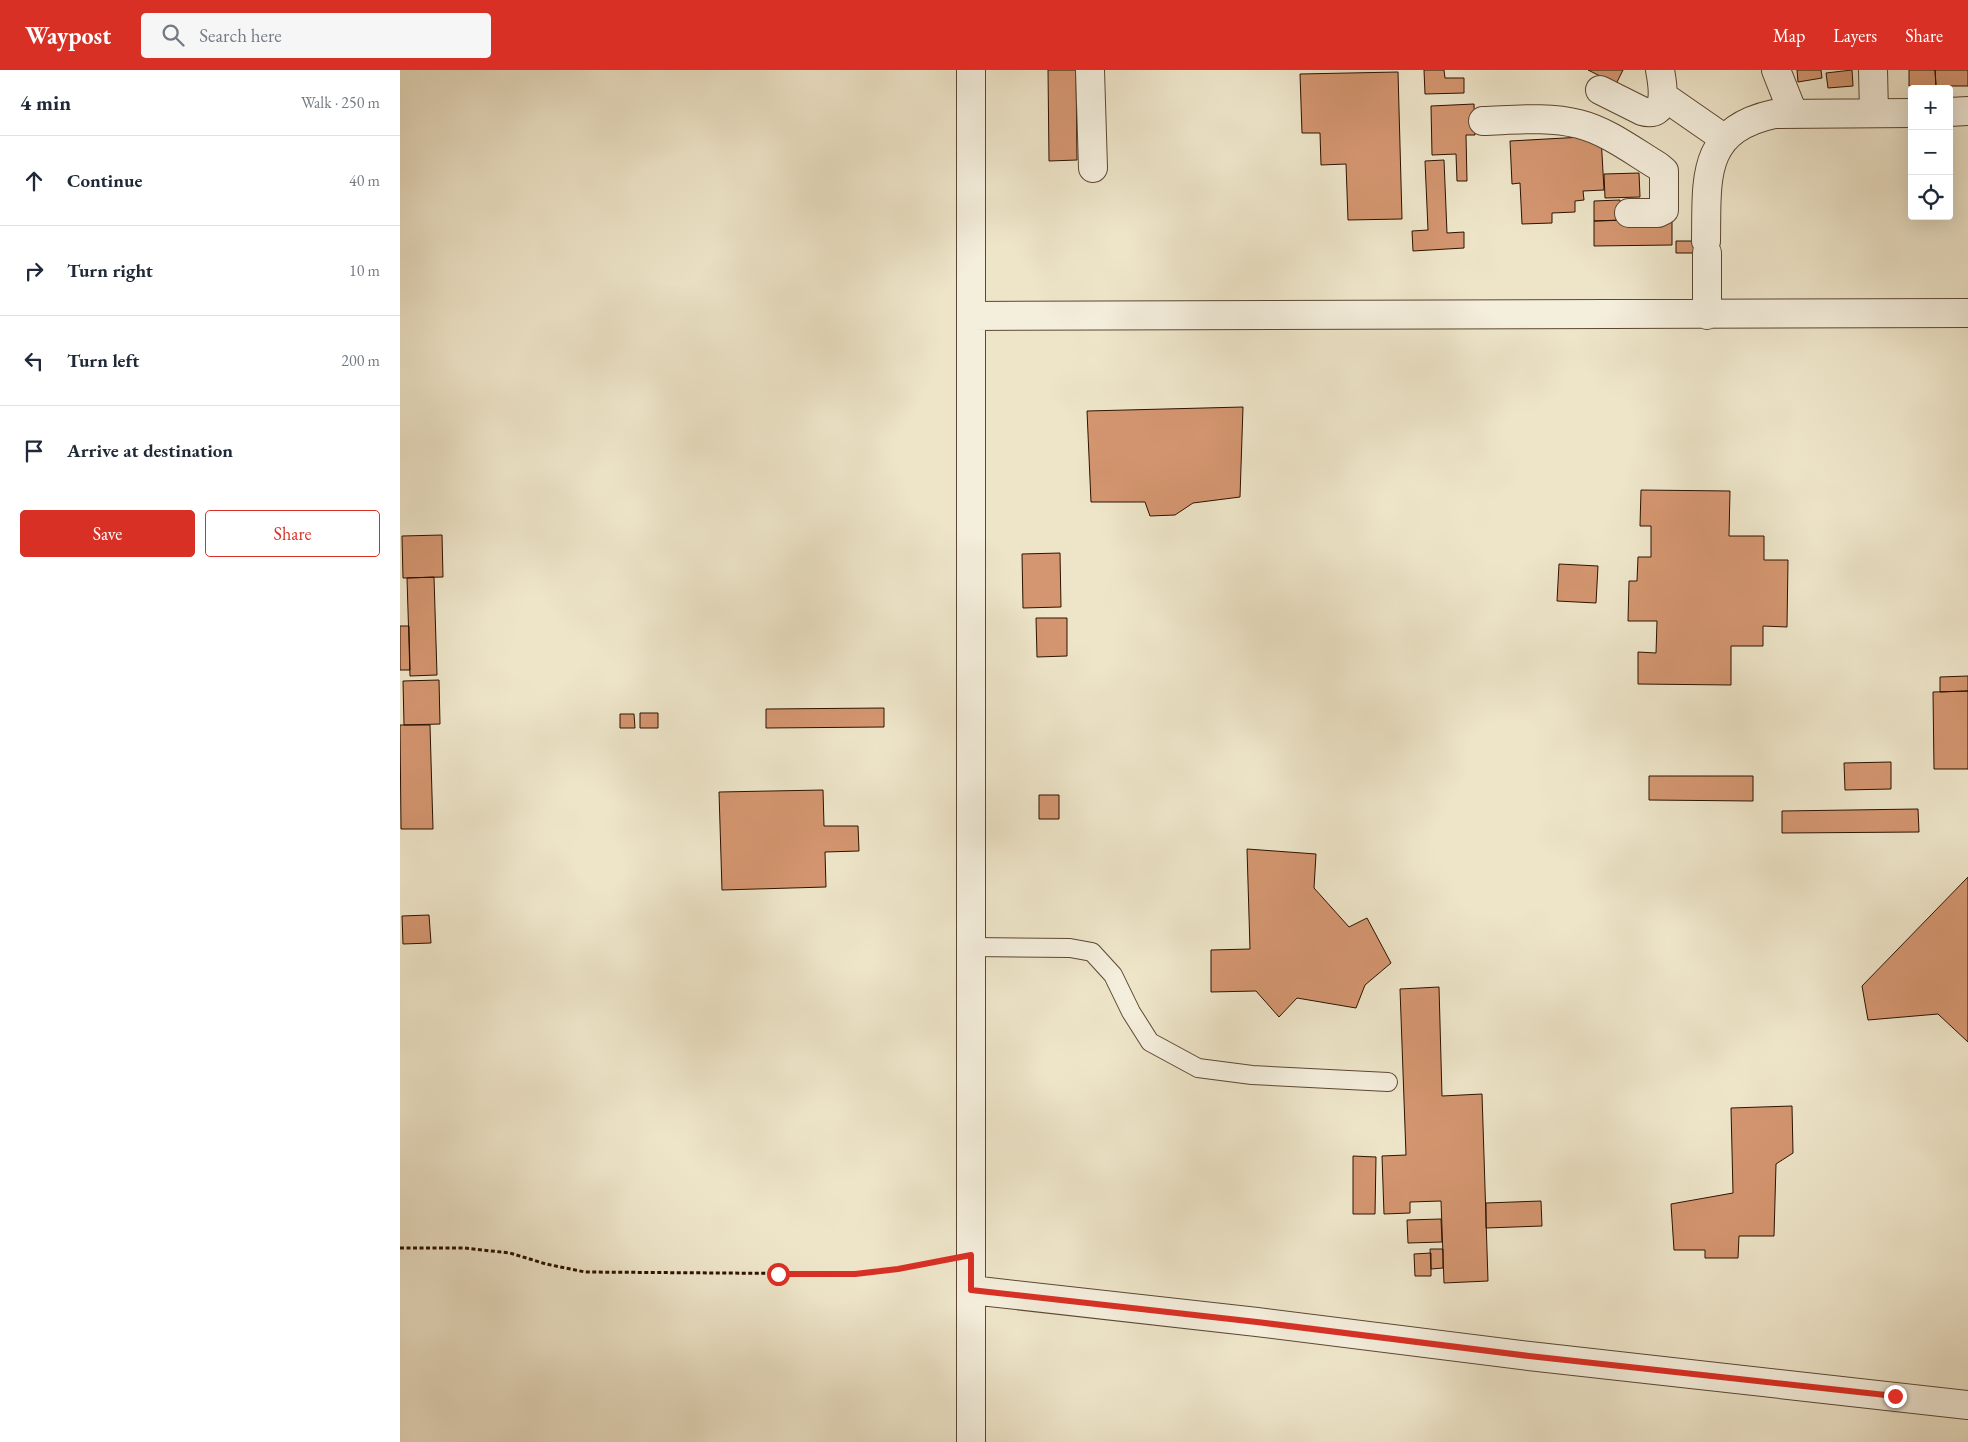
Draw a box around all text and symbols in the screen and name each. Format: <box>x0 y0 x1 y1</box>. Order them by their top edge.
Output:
search box <box>141 13 491 58</box>
text: Waypost <box>25 20 111 51</box>
icon: search <box>159 21 187 49</box>
text: Search here <box>199 23 282 48</box>
text: Map <box>1773 24 1805 47</box>
text: Layers <box>1833 24 1877 47</box>
text: Share <box>1905 24 1943 47</box>
map controls <box>1908 85 1953 220</box>
button: + <box>1908 85 1953 130</box>
text: 4 min <box>20 89 71 116</box>
text: Walk · 250 m <box>301 92 380 113</box>
button: − <box>1908 130 1953 175</box>
icon: ahead <box>20 167 48 195</box>
text: Continue <box>67 168 142 193</box>
text: 40 m <box>349 170 380 191</box>
button: locate <box>1908 175 1953 220</box>
icon: right <box>20 257 48 285</box>
text: Turn right <box>67 258 153 283</box>
text: 10 m <box>349 260 380 281</box>
icon: left <box>20 347 48 375</box>
text: Turn left <box>67 348 139 373</box>
text: 200 m <box>341 350 380 371</box>
icon: arrive <box>20 437 48 465</box>
text: Arrive at destination <box>67 438 233 463</box>
button: Save <box>20 510 195 557</box>
button: Share <box>205 510 380 557</box>
route start <box>767 1263 790 1286</box>
route end <box>1884 1385 1907 1408</box>

